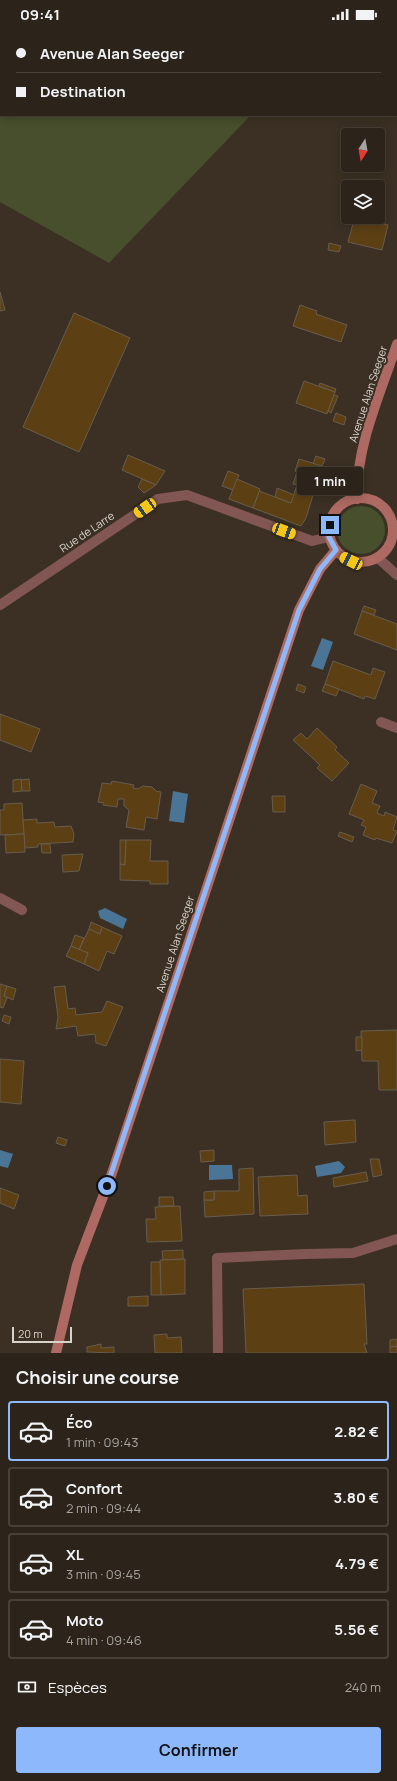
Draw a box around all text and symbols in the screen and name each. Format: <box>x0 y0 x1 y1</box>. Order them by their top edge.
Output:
text: 09:41 <box>20 4 60 25</box>
text: Avenue Alan Seeger <box>40 43 185 64</box>
text: Destination <box>40 81 126 102</box>
north arrow <box>341 128 385 172</box>
map controls <box>341 128 385 224</box>
button: layers <box>341 180 385 224</box>
street label: Avenue Alan Seeger <box>345 344 390 444</box>
callout: 1 min <box>297 467 363 495</box>
text: 1 min <box>314 472 346 490</box>
car <box>132 496 158 520</box>
street label: Rue de Larre <box>56 507 118 555</box>
route end <box>321 516 339 534</box>
car <box>271 521 297 541</box>
car <box>338 550 364 572</box>
street label: Avenue Alan Seeger <box>152 894 197 994</box>
route start <box>98 1177 116 1195</box>
scale bar <box>12 1325 72 1344</box>
text: 20 m <box>18 1326 43 1341</box>
text: Choisir une course <box>16 1365 179 1389</box>
text: Éco <box>66 1412 92 1433</box>
icon: car <box>18 1413 54 1449</box>
text: 2.82 € <box>334 1421 379 1442</box>
text: 1 min · 09:43 <box>66 1433 138 1451</box>
text: Confort <box>66 1478 123 1499</box>
icon: car <box>18 1479 54 1515</box>
text: 3.80 € <box>333 1487 379 1508</box>
text: 2 min · 09:44 <box>66 1499 141 1517</box>
text: XL <box>66 1544 84 1565</box>
icon: car <box>18 1545 54 1581</box>
text: 4.79 € <box>335 1553 379 1574</box>
text: 3 min · 09:45 <box>66 1565 141 1583</box>
text: Moto <box>66 1610 103 1631</box>
icon: car <box>18 1611 54 1647</box>
text: 5.56 € <box>334 1619 379 1640</box>
text: 4 min · 09:46 <box>66 1631 142 1649</box>
icon: cash <box>16 1676 38 1698</box>
text: Espèces <box>48 1677 107 1698</box>
text: 240 m <box>345 1678 381 1696</box>
button: Confirmer <box>16 1727 381 1773</box>

